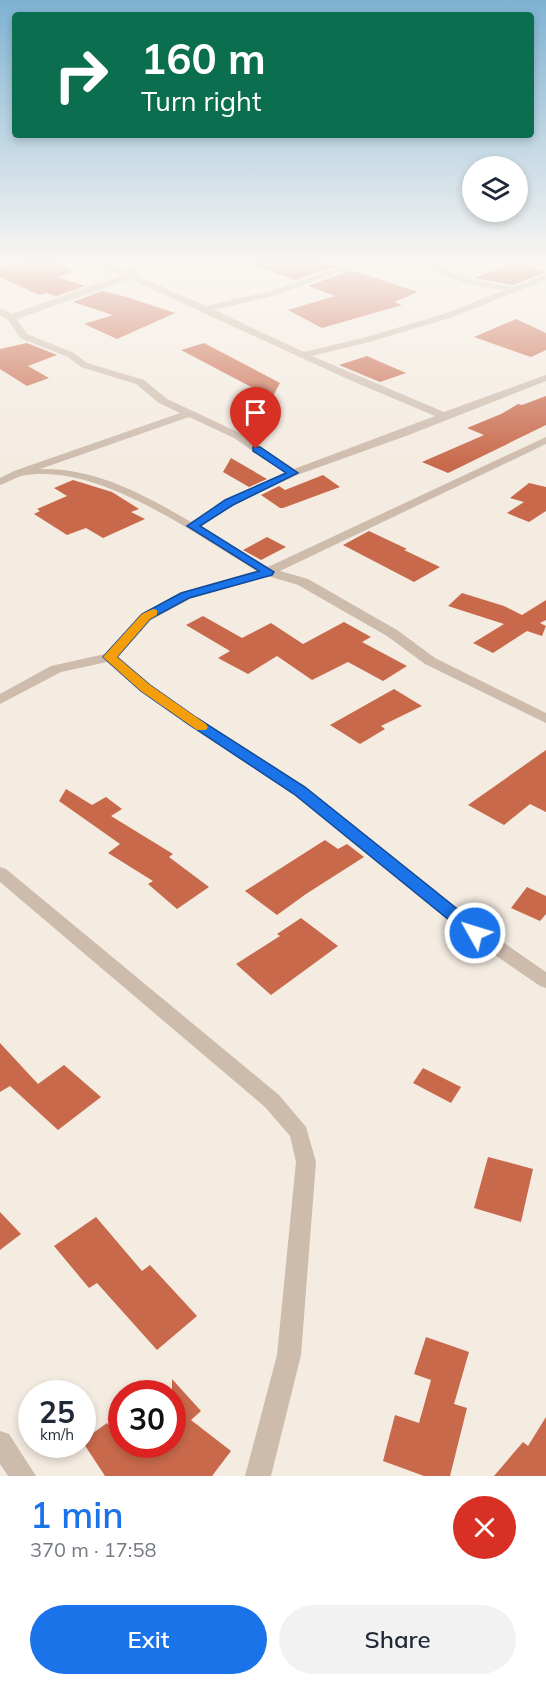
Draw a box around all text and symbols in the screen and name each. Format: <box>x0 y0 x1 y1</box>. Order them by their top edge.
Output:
text: 160 m <box>141 32 266 85</box>
icon: right <box>42 36 120 114</box>
text: Turn right <box>141 84 261 118</box>
map controls <box>462 156 528 222</box>
button: layers <box>462 156 528 222</box>
pin <box>230 387 281 449</box>
icon: arrive <box>239 396 272 429</box>
position arrow <box>443 901 507 965</box>
speed limit sign: 30 <box>108 1380 186 1458</box>
text: 25 <box>39 1393 75 1431</box>
text: km/h <box>40 1425 74 1444</box>
text: 1 min <box>30 1492 124 1537</box>
button: close <box>453 1496 516 1559</box>
text: 370 m · 17:58 <box>30 1537 156 1562</box>
button: Exit <box>30 1605 267 1674</box>
button: Share <box>279 1605 516 1674</box>

